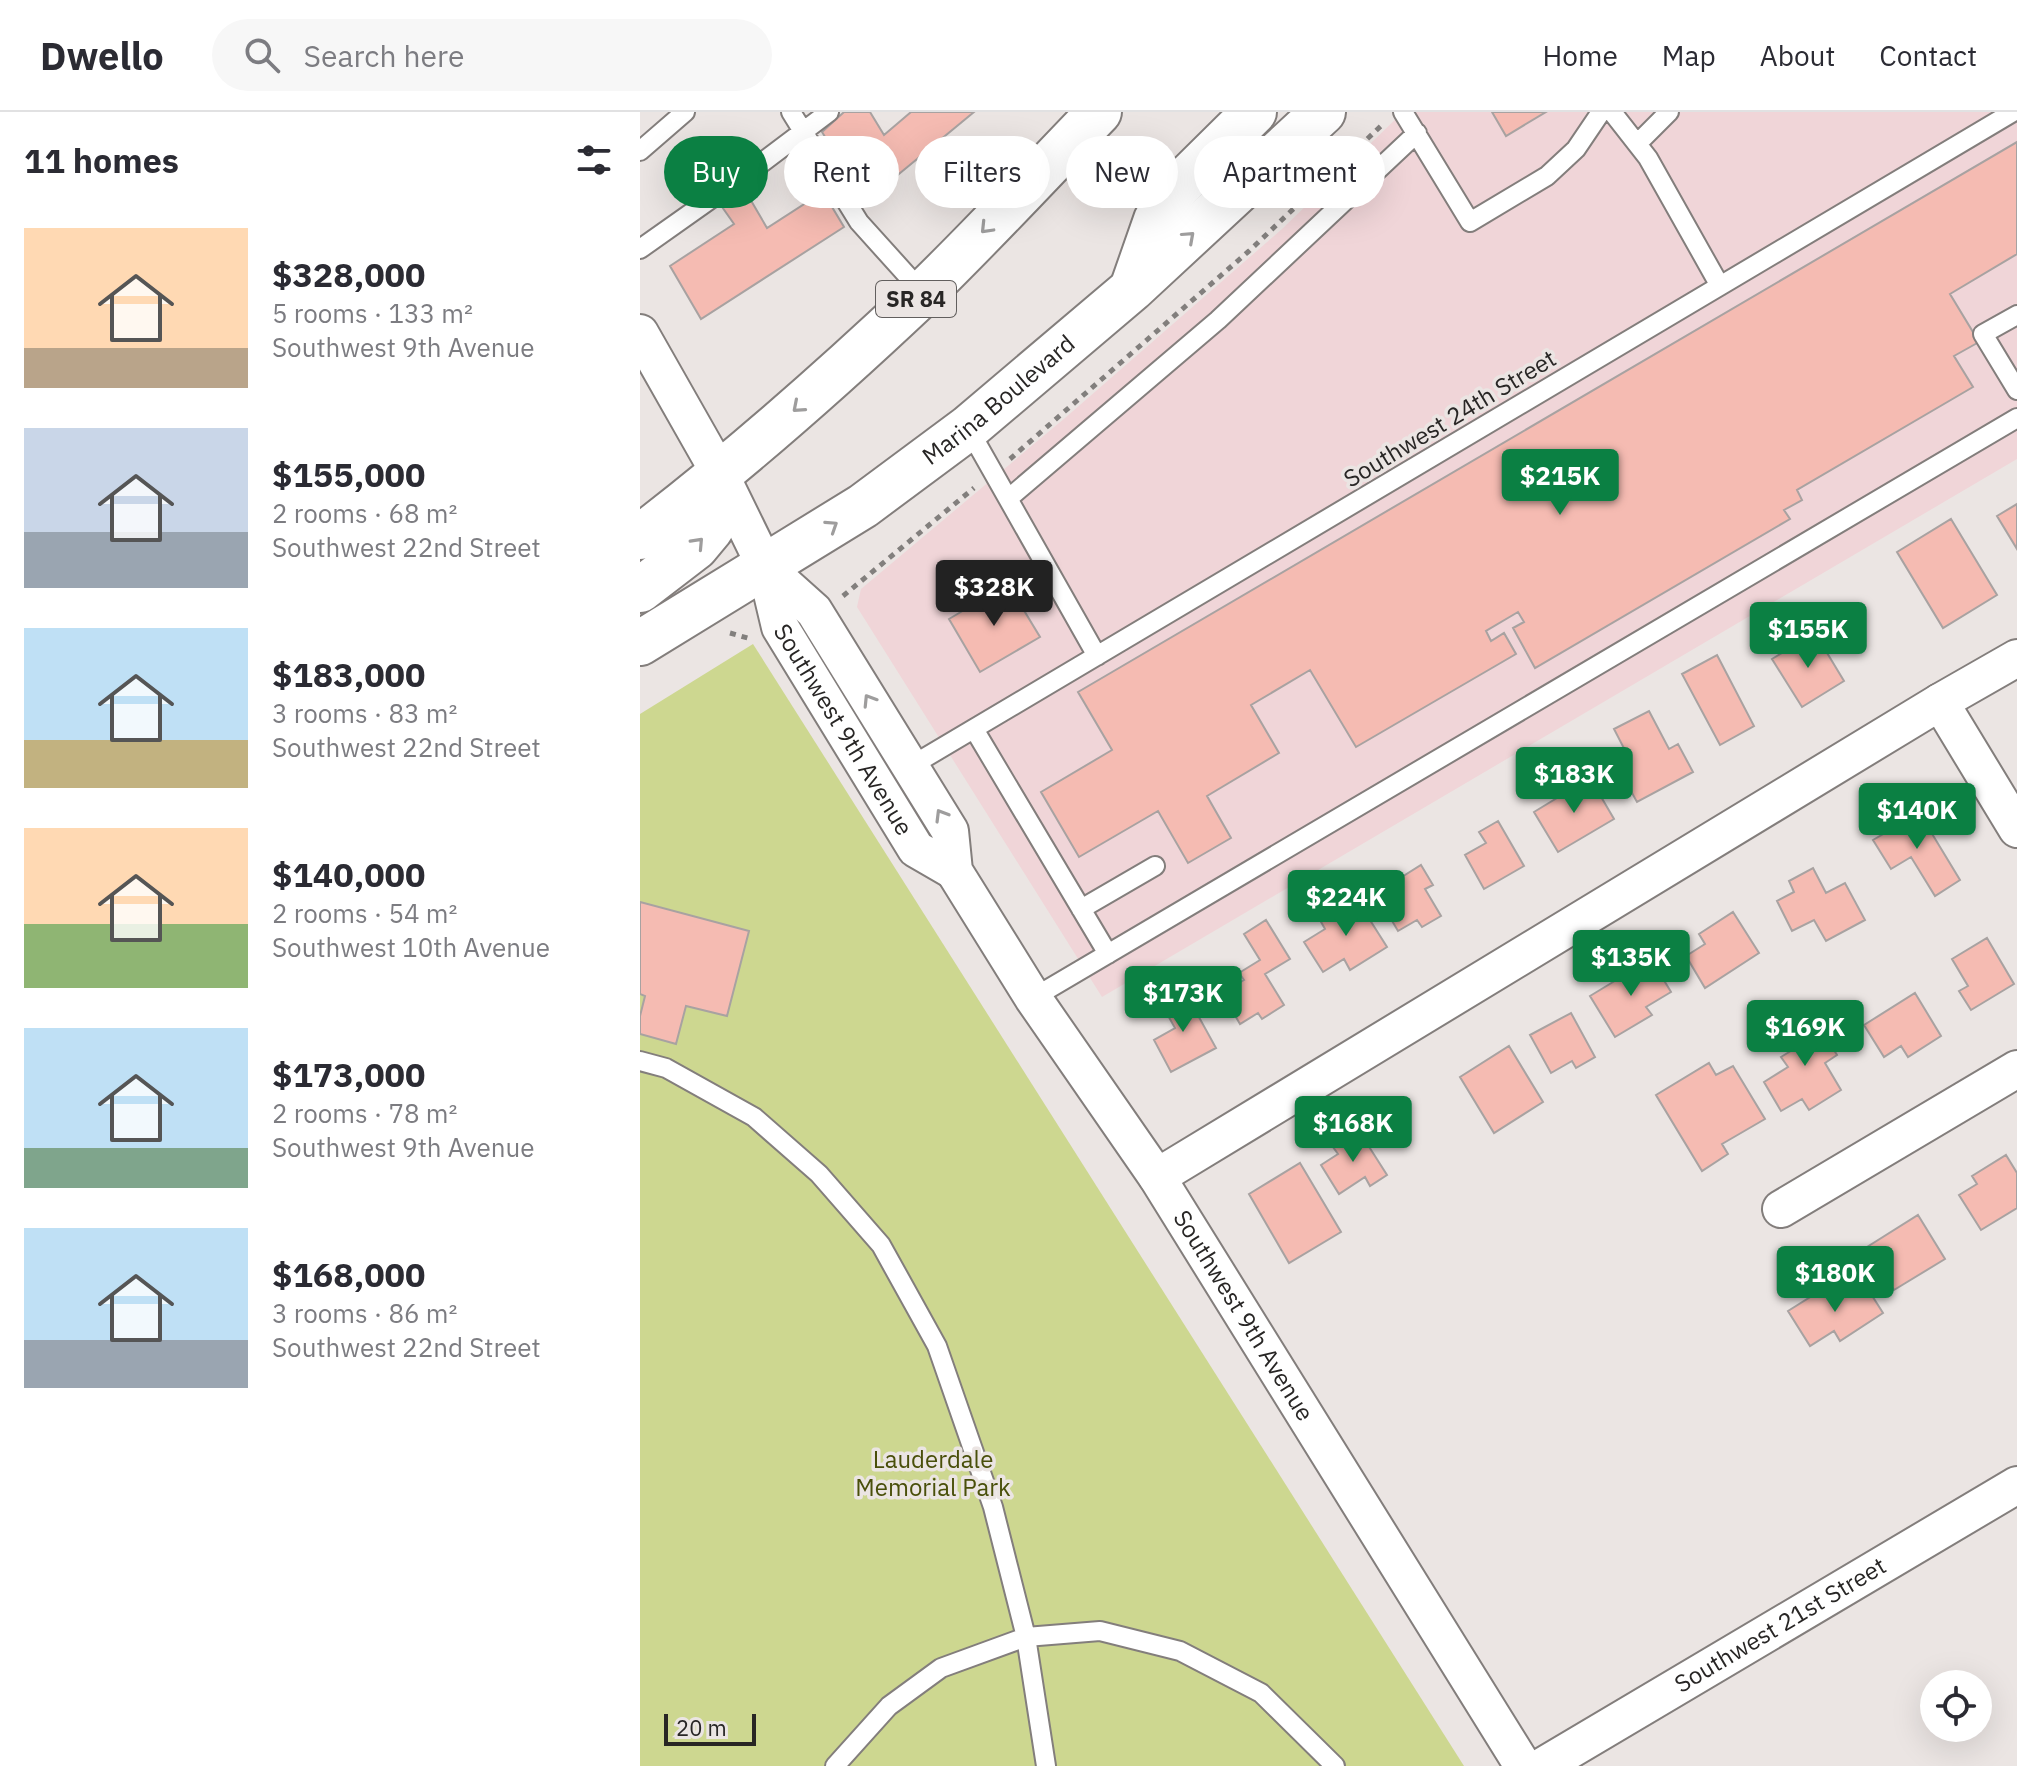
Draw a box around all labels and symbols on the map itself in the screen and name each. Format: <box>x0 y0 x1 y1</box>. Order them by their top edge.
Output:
one-way arrow <box>981 219 995 233</box>
one-way arrow <box>1180 231 1194 246</box>
road number: SR 84 <box>876 281 956 317</box>
street label: Marina Boulevard <box>915 327 1081 472</box>
street label: Southwest 24th Street <box>1337 342 1562 494</box>
one-way arrow <box>792 397 807 412</box>
pin: $215K <box>1504 449 1616 517</box>
one-way arrow <box>823 520 838 535</box>
one-way arrow <box>689 538 703 552</box>
pin: $328K <box>938 560 1050 628</box>
pin: $155K <box>1752 602 1864 670</box>
street label: Southwest 9th Avenue <box>767 618 921 841</box>
one-way arrow <box>864 694 879 708</box>
pin: $183K <box>1518 747 1630 815</box>
pin: $140K <box>1861 783 1973 851</box>
one-way arrow <box>935 809 951 824</box>
pin: $224K <box>1290 870 1402 938</box>
pin: $135K <box>1575 930 1687 998</box>
pin: $173K <box>1127 966 1239 1034</box>
pin: $169K <box>1749 1000 1861 1068</box>
pin: $168K <box>1297 1096 1409 1164</box>
street label: Southwest 9th Avenue <box>1167 1204 1322 1427</box>
pin: $180K <box>1779 1246 1891 1314</box>
park label: Lauderdale Memorial Park <box>855 1443 1011 1503</box>
street label: Southwest 21st Street <box>1668 1549 1892 1699</box>
scale bar <box>664 1710 756 1746</box>

